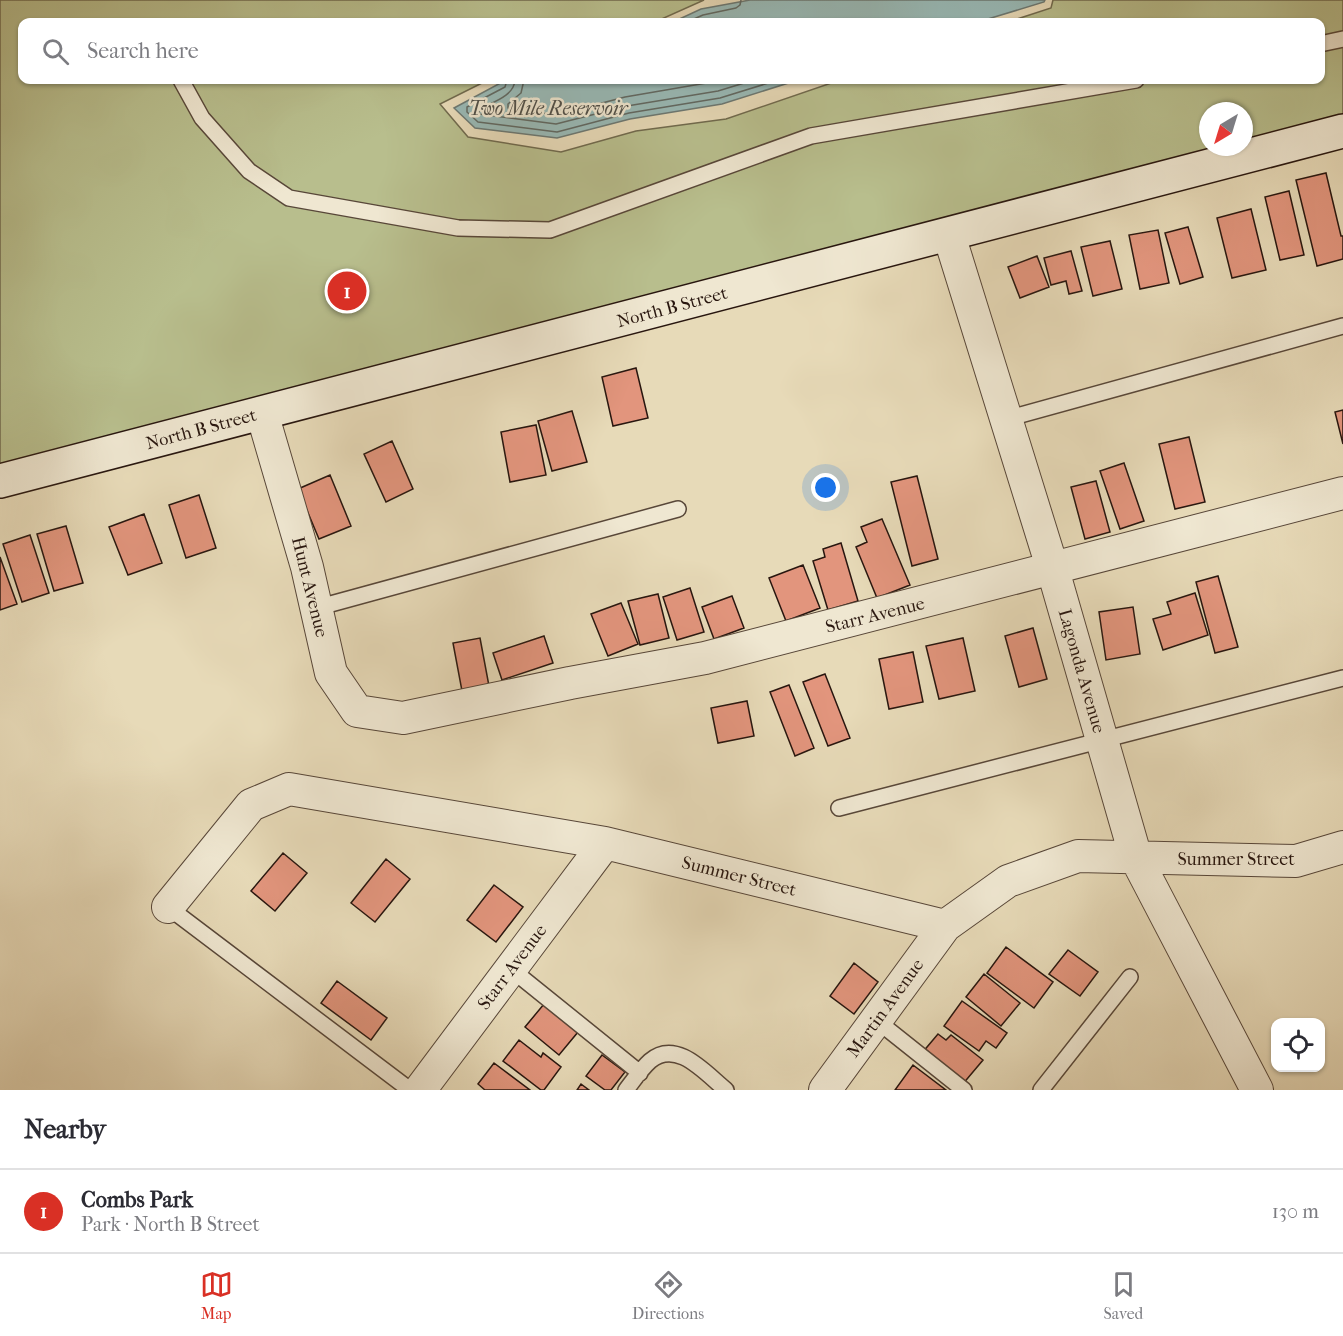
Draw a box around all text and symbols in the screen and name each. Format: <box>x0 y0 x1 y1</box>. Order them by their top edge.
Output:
search box <box>18 18 1325 84</box>
icon: search <box>39 35 72 68</box>
text: Search here <box>87 38 199 64</box>
water label: Two Mile Reservoir <box>468 97 630 120</box>
north arrow <box>1199 102 1253 156</box>
pin: 1 <box>328 268 366 314</box>
street label: North B Street <box>615 282 730 332</box>
street label: North B Street <box>144 404 259 454</box>
your location <box>811 473 840 502</box>
street label: Hunt Avenue <box>287 535 332 640</box>
street label: Starr Avenue <box>823 593 927 638</box>
street label: Lagonda Avenue <box>1054 607 1109 736</box>
street label: Summer Street <box>1177 849 1295 870</box>
street label: Summer Street <box>679 852 799 901</box>
street label: Starr Avenue <box>474 920 551 1014</box>
street label: Martin Avenue <box>843 955 928 1062</box>
map controls <box>1271 1018 1325 1072</box>
button: locate <box>1271 1018 1325 1072</box>
text: Nearby <box>24 1114 106 1145</box>
text: Combs Park <box>81 1187 193 1213</box>
text: 1 <box>40 1200 47 1223</box>
text: 130 m <box>1272 1200 1319 1223</box>
text: Park · North B Street <box>81 1213 260 1236</box>
tab: Map <box>200 1268 233 1323</box>
tab: Directions <box>632 1268 704 1323</box>
tab: Saved <box>1104 1268 1143 1323</box>

